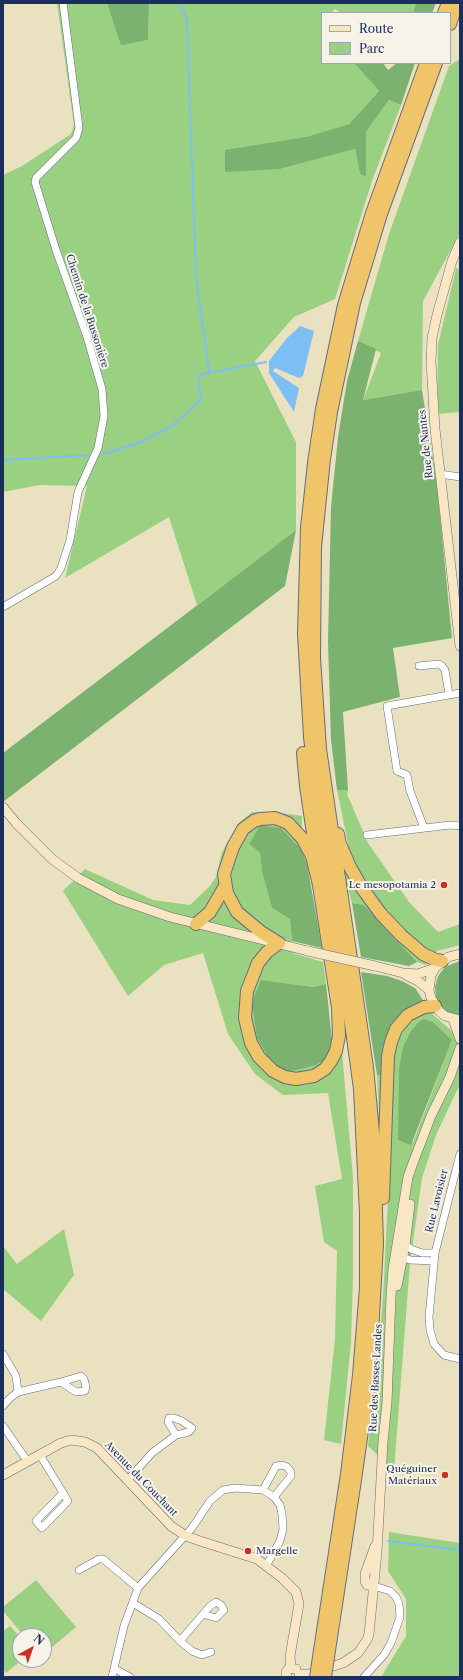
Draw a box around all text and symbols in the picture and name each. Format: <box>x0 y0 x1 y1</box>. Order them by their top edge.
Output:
legend <box>321 12 451 64</box>
text: Route <box>359 21 393 36</box>
text: Parc <box>359 41 384 56</box>
street label: Chemin de la Bussonière <box>63 253 111 369</box>
street label: Rue de Nantes <box>416 409 436 479</box>
place label: Le mesopotamia 2 <box>349 879 436 891</box>
marker: Le mesopotamia 2 <box>439 880 449 890</box>
street label: Rue Lavoisier <box>423 1168 451 1234</box>
street label: Rue des Basses Landes <box>367 1324 385 1432</box>
street label: Avenue du Couchant <box>102 1439 180 1519</box>
place label: Quéguiner Matériaux <box>386 1463 437 1486</box>
marker: Quéguiner Matériaux <box>440 1470 450 1480</box>
place label: Margelle <box>256 1545 298 1557</box>
marker: Margelle <box>243 1546 253 1556</box>
north arrow <box>12 1628 52 1668</box>
text: N <box>31 1631 47 1648</box>

